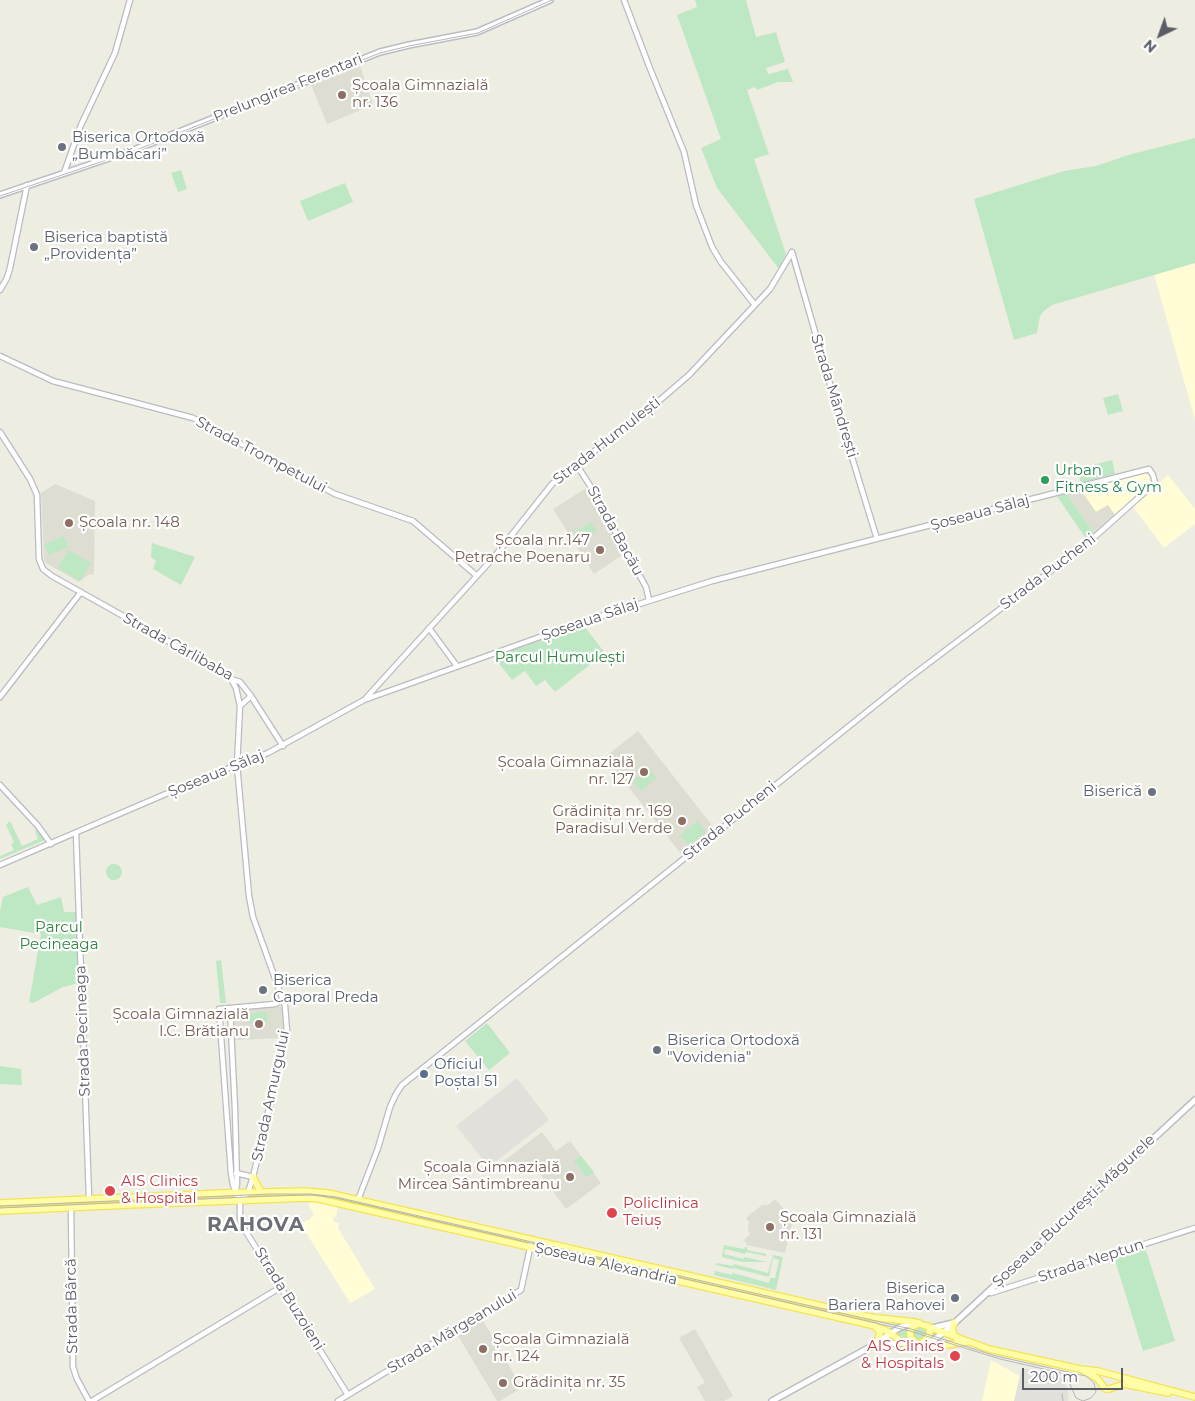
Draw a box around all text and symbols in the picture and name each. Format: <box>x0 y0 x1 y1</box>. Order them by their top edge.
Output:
north arrow <box>1135 10 1185 60</box>
text: N <box>1140 36 1160 57</box>
street label: Prelungirea Ferentari <box>211 50 365 126</box>
place label: Școala Gimnazială nr. 136 <box>352 77 489 112</box>
marker: Școala Gimnazială nr. 136 <box>336 89 348 101</box>
place label: Biserica Ortodoxă „Bumbăcari” <box>72 129 205 164</box>
marker: Biserica Ortodoxă „Bumbăcari” <box>56 141 68 153</box>
place label: Biserica baptistă „Providența” <box>44 229 168 264</box>
marker: Biserica baptistă „Providența” <box>28 241 40 253</box>
street label: Strada Mândrești <box>807 332 861 460</box>
street label: Strada Humulești <box>550 393 664 489</box>
street label: Strada Trompetului <box>192 413 330 497</box>
place label: Urban Fitness & Gym <box>1055 462 1162 497</box>
marker: Urban Fitness & Gym <box>1039 474 1051 486</box>
street label: Strada Bacău <box>583 483 647 579</box>
street label: Șoseaua Sălaj <box>929 491 1031 535</box>
place label: Școala nr. 148 <box>79 514 180 532</box>
marker: Școala nr. 148 <box>63 517 75 529</box>
street label: Strada Pucheni <box>997 530 1099 614</box>
place label: Școala nr.147 Petrache Poenaru <box>454 532 590 567</box>
marker: Școala nr.147 Petrache Poenaru <box>594 544 606 556</box>
street label: Șoseaua Sălaj <box>539 595 641 645</box>
street label: Strada Cârlibaba <box>119 609 237 685</box>
park label: Parcul Humulești <box>495 649 625 667</box>
street label: Șoseaua Sălaj <box>166 747 266 801</box>
place label: Școala Gimnazială nr. 127 <box>497 754 634 789</box>
marker: Școala Gimnazială nr. 127 <box>638 766 650 778</box>
street label: Strada Pucheni <box>680 778 780 864</box>
place label: Biserică <box>1083 783 1142 801</box>
marker: Biserică <box>1146 786 1158 798</box>
place label: Grădinița nr. 169 Paradisul Verde <box>553 803 672 838</box>
marker: Grădinița nr. 169 Paradisul Verde <box>676 815 688 827</box>
park label: Parcul Pecineaga <box>20 919 98 954</box>
street label: Strada Pecineaga <box>72 965 94 1097</box>
place label: Biserica Caporal Preda <box>273 972 378 1007</box>
marker: Biserica Caporal Preda <box>257 984 269 996</box>
place label: Școala Gimnazială I.C. Brătianu <box>112 1006 249 1041</box>
marker: Școala Gimnazială I.C. Brătianu <box>253 1018 265 1030</box>
street label: Strada Amurgului <box>248 1029 294 1163</box>
place label: Biserica Ortodoxă "Vovidenia" <box>667 1032 800 1067</box>
marker: Biserica Ortodoxă "Vovidenia" <box>651 1044 663 1056</box>
place label: Oficiul Poștal 51 <box>434 1056 498 1091</box>
marker: Oficiul Poștal 51 <box>418 1068 430 1080</box>
street label: Șoseaua București-Măgurele <box>989 1131 1159 1291</box>
place label: Școala Gimnazială Mircea Sântimbreanu <box>398 1159 560 1194</box>
marker: Școala Gimnazială Mircea Sântimbreanu <box>564 1171 576 1183</box>
place label: AIS Clinics & Hospital <box>121 1173 198 1208</box>
marker: AIS Clinics & Hospital <box>103 1184 117 1198</box>
place label: Policlinica Teiuș <box>623 1195 699 1230</box>
marker: Policlinica Teiuș <box>605 1206 619 1220</box>
place label: Școala Gimnazială nr. 131 <box>780 1209 917 1244</box>
district label: RAHOVA <box>206 1213 306 1237</box>
marker: Școala Gimnazială nr. 131 <box>764 1221 776 1233</box>
street label: Strada Neptun <box>1036 1235 1146 1287</box>
street label: Șoseaua Alexandria <box>533 1239 679 1289</box>
street label: Strada Buzoieni <box>250 1244 328 1354</box>
street label: Strada Bârcă <box>62 1258 82 1354</box>
place label: Biserica Bariera Rahovei <box>828 1280 945 1315</box>
street label: Strada Mărgeanului <box>384 1286 520 1378</box>
marker: Biserica Bariera Rahovei <box>949 1292 961 1304</box>
place label: Școala Gimnazială nr. 124 <box>493 1331 630 1366</box>
place label: AIS Clinics & Hospitals <box>861 1338 944 1373</box>
marker: Școala Gimnazială nr. 124 <box>477 1343 489 1355</box>
marker: AIS Clinics & Hospitals <box>948 1349 962 1363</box>
scale bar <box>1025 1358 1126 1390</box>
text: 200 m <box>1030 1367 1078 1386</box>
place label: Grădinița nr. 35 <box>513 1374 626 1392</box>
marker: Grădinița nr. 35 <box>497 1377 509 1389</box>

